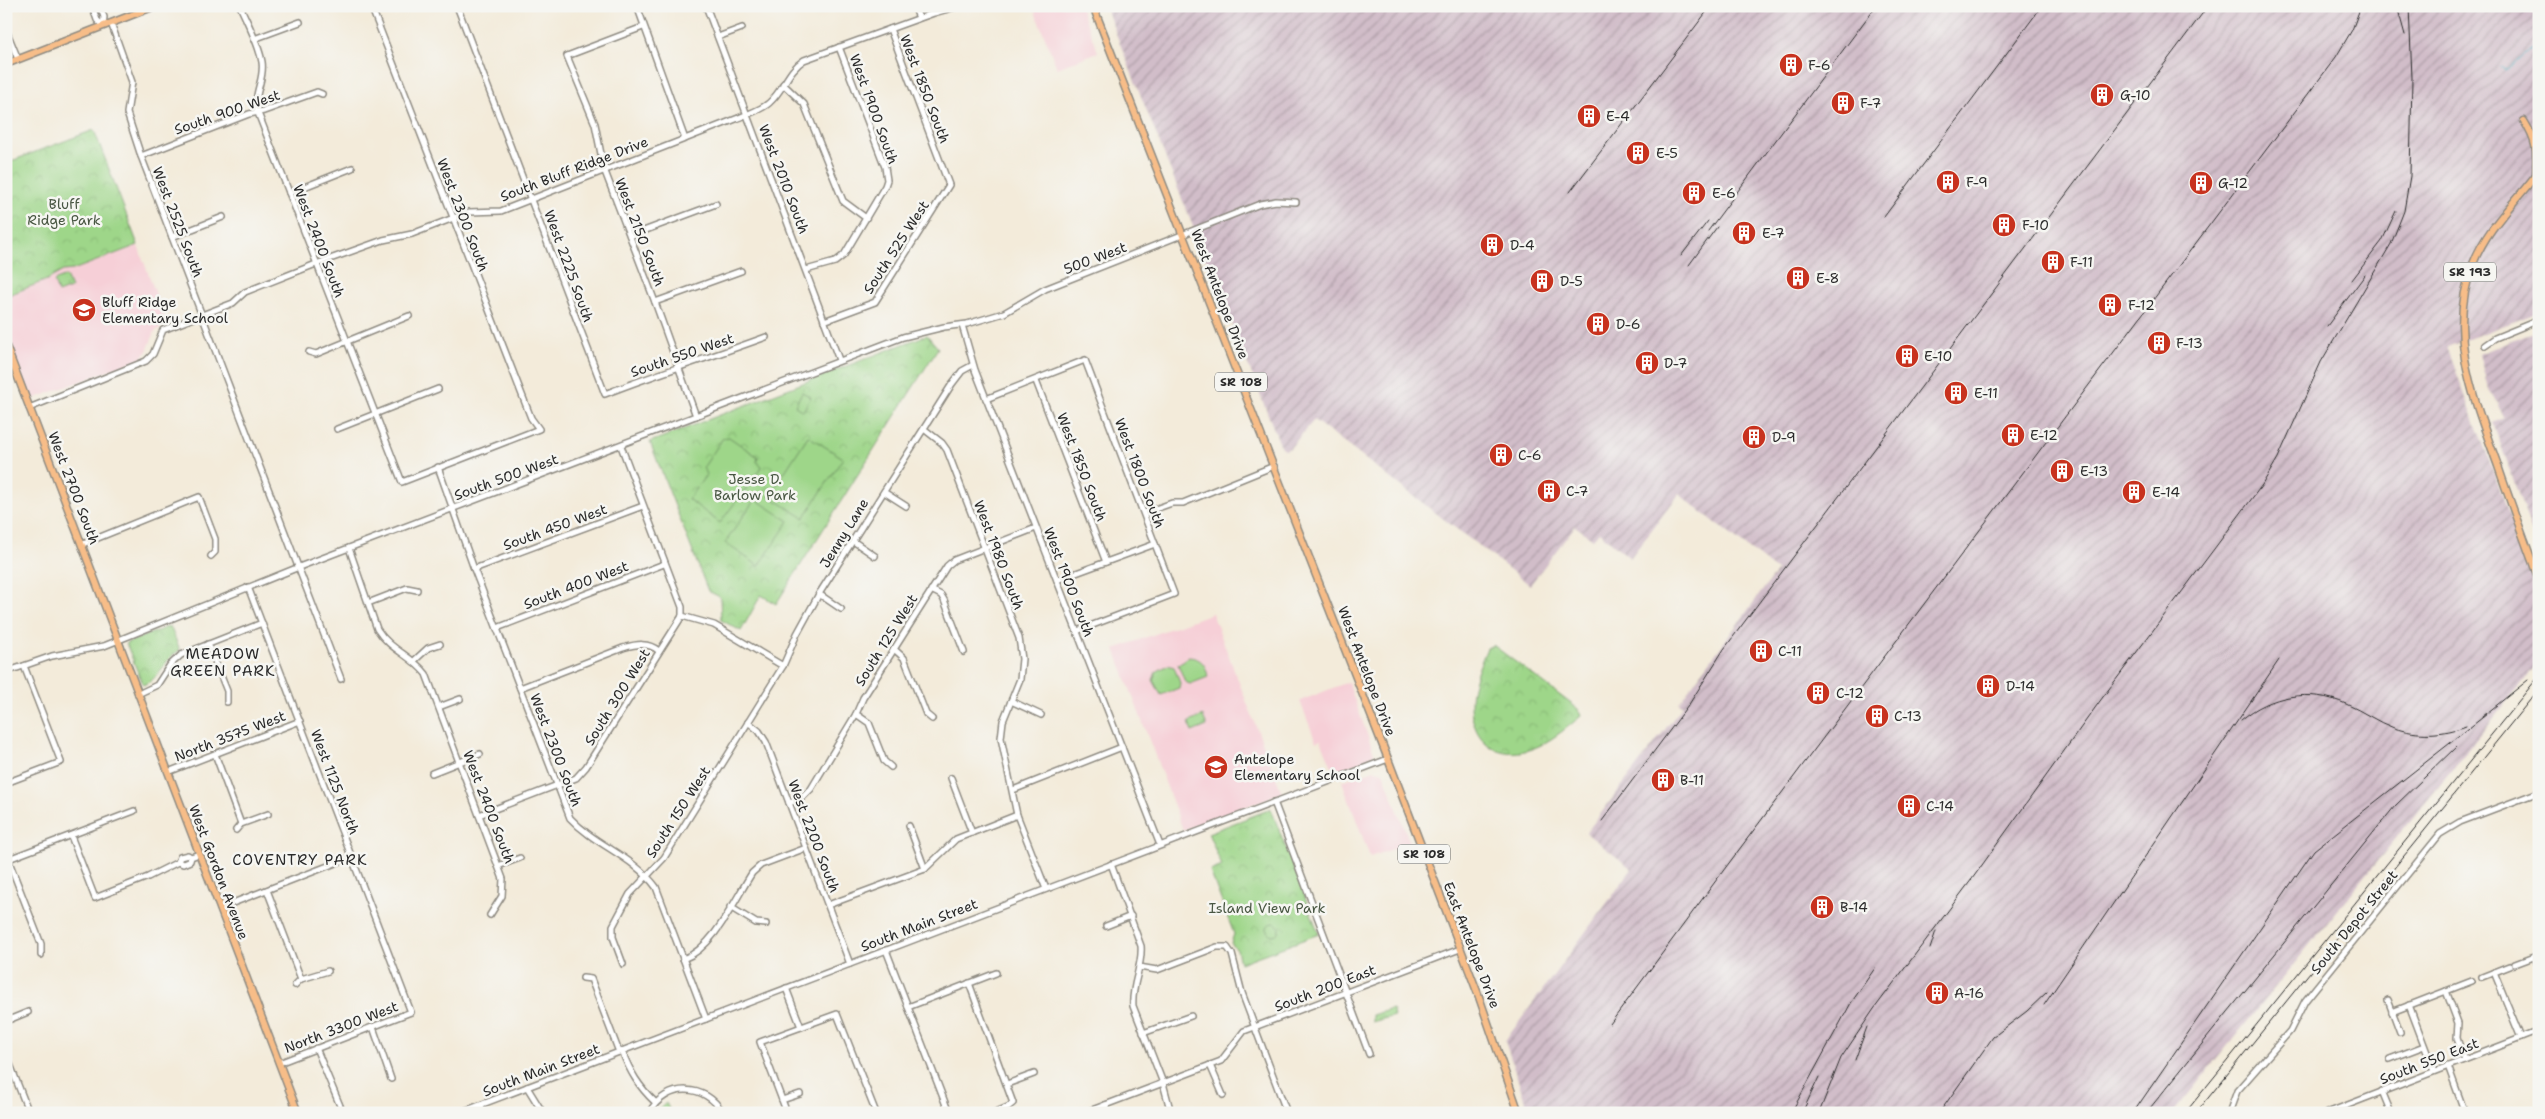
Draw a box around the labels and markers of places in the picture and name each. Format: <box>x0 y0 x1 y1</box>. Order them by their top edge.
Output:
building icon: F-6 <box>1778 52 1804 78</box>
place label: F-6 <box>1808 56 1831 74</box>
building icon: G-10 <box>2089 82 2115 108</box>
place label: G-10 <box>2120 86 2150 104</box>
building icon: F-7 <box>1830 90 1856 116</box>
place label: F-7 <box>1860 94 1881 112</box>
building icon: E-4 <box>1576 103 1602 129</box>
place label: E-4 <box>1606 107 1630 125</box>
building icon: E-5 <box>1625 140 1651 166</box>
place label: E-5 <box>1656 144 1678 162</box>
building icon: F-9 <box>1935 169 1961 195</box>
building icon: G-12 <box>2188 170 2214 196</box>
place label: F-9 <box>1966 173 1988 191</box>
place label: G-12 <box>2218 174 2248 192</box>
building icon: E-6 <box>1681 180 1707 206</box>
place label: E-6 <box>1712 184 1736 202</box>
building icon: F-10 <box>1991 212 2017 238</box>
place label: F-10 <box>2022 216 2049 234</box>
building icon: E-7 <box>1731 220 1757 246</box>
place label: E-7 <box>1762 224 1784 242</box>
building icon: D-4 <box>1479 232 1505 258</box>
place label: D-4 <box>1510 236 1535 254</box>
building icon: F-11 <box>2040 249 2066 275</box>
place label: F-11 <box>2070 253 2093 271</box>
building icon: E-8 <box>1785 265 1811 291</box>
building icon: D-5 <box>1529 268 1555 294</box>
place label: E-8 <box>1816 269 1839 287</box>
place label: D-5 <box>1560 272 1583 290</box>
building icon: F-12 <box>2097 292 2123 318</box>
place label: Bluff Ridge Elementary School <box>102 293 229 327</box>
place label: F-12 <box>2128 296 2155 314</box>
school or university icon: Bluff Ridge Elementary School <box>71 297 97 323</box>
building icon: D-6 <box>1585 311 1611 337</box>
place label: D-6 <box>1616 315 1641 333</box>
building icon: F-13 <box>2146 330 2172 356</box>
place label: F-13 <box>2176 334 2203 352</box>
building icon: E-10 <box>1894 343 1920 369</box>
place label: E-10 <box>1924 347 1952 365</box>
building icon: D-7 <box>1634 350 1660 376</box>
place label: D-7 <box>1664 354 1687 372</box>
building icon: E-11 <box>1943 380 1969 406</box>
place label: E-11 <box>1974 384 1998 402</box>
building icon: E-12 <box>2000 422 2026 448</box>
building icon: D-9 <box>1741 424 1767 450</box>
place label: E-12 <box>2030 426 2058 444</box>
place label: D-9 <box>1772 428 1796 446</box>
building icon: C-6 <box>1488 442 1514 468</box>
place label: C-6 <box>1518 446 1542 464</box>
building icon: E-13 <box>2049 458 2075 484</box>
place label: E-13 <box>2080 462 2108 480</box>
building icon: C-7 <box>1536 478 1562 504</box>
building icon: E-14 <box>2121 479 2147 505</box>
place label: C-7 <box>1566 482 1588 500</box>
place label: E-14 <box>2152 483 2180 501</box>
building icon: C-11 <box>1748 638 1774 664</box>
place label: C-11 <box>1778 642 1802 660</box>
building icon: D-14 <box>1975 673 2001 699</box>
place label: D-14 <box>2006 677 2035 695</box>
building icon: C-12 <box>1805 680 1831 706</box>
place label: C-12 <box>1836 684 1864 702</box>
building icon: C-13 <box>1864 703 1890 729</box>
place label: C-13 <box>1894 707 1922 725</box>
place label: Antelope Elementary School <box>1234 750 1361 784</box>
school or university icon: Antelope Elementary School <box>1203 754 1229 780</box>
building icon: B-11 <box>1650 767 1676 793</box>
place label: B-11 <box>1680 771 1704 789</box>
building icon: C-14 <box>1896 793 1922 819</box>
place label: C-14 <box>1926 797 1954 815</box>
building icon: B-14 <box>1809 894 1835 920</box>
place label: B-14 <box>1840 898 1868 916</box>
building icon: A-16 <box>1924 980 1950 1006</box>
place label: A-16 <box>1954 984 1984 1002</box>

